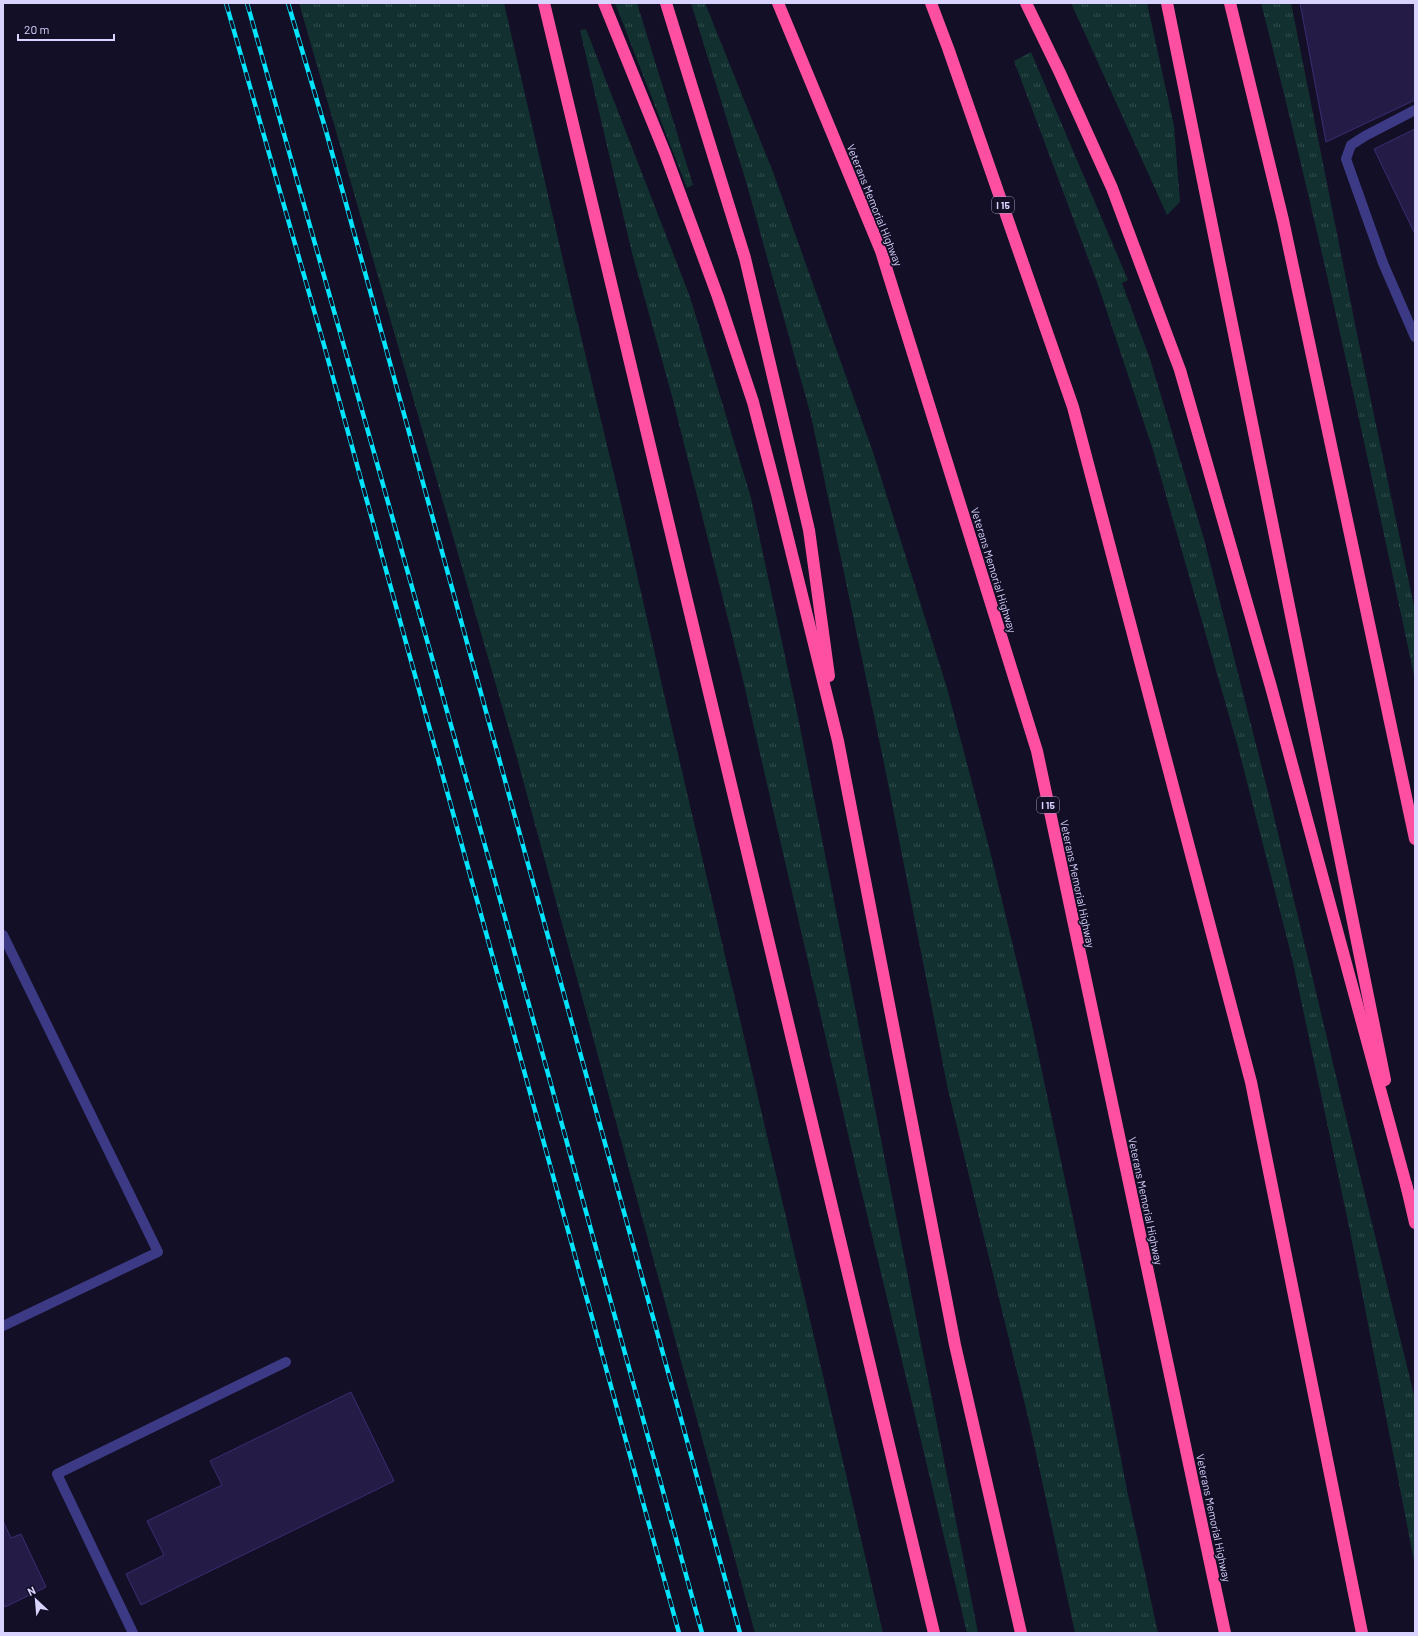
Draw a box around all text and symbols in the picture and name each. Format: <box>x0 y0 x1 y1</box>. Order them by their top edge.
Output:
scale bar <box>18 16 114 42</box>
text: 20 m <box>24 22 50 36</box>
street label: Veterans Memorial Highway <box>845 142 905 268</box>
road number: I 15 <box>992 197 1014 213</box>
street label: Veterans Memorial Highway <box>969 506 1019 634</box>
road number: I 15 <box>1037 797 1059 813</box>
street label: Veterans Memorial Highway <box>1058 819 1098 949</box>
street label: Veterans Memorial Highway <box>1126 1136 1166 1266</box>
street label: Veterans Memorial Highway <box>1194 1453 1234 1583</box>
north arrow <box>16 1580 56 1620</box>
text: N <box>25 1583 38 1598</box>

